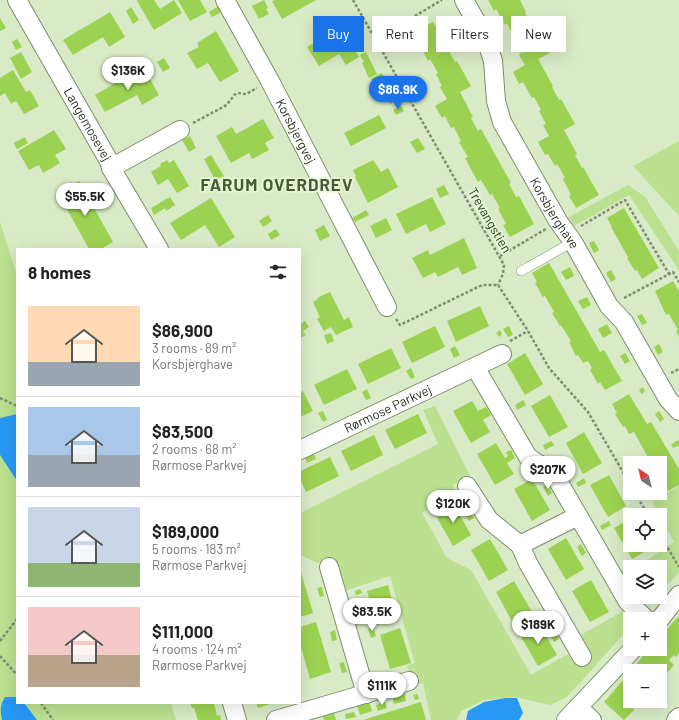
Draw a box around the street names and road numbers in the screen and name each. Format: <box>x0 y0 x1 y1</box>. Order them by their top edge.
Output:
street label: Langemosevej <box>61 85 115 164</box>
street label: Korsbjergvej <box>273 96 319 166</box>
street label: Korsbjerghave <box>527 174 583 251</box>
street label: Trevangstien <box>465 184 515 256</box>
street label: Rørmose Parkvej <box>341 381 434 436</box>

